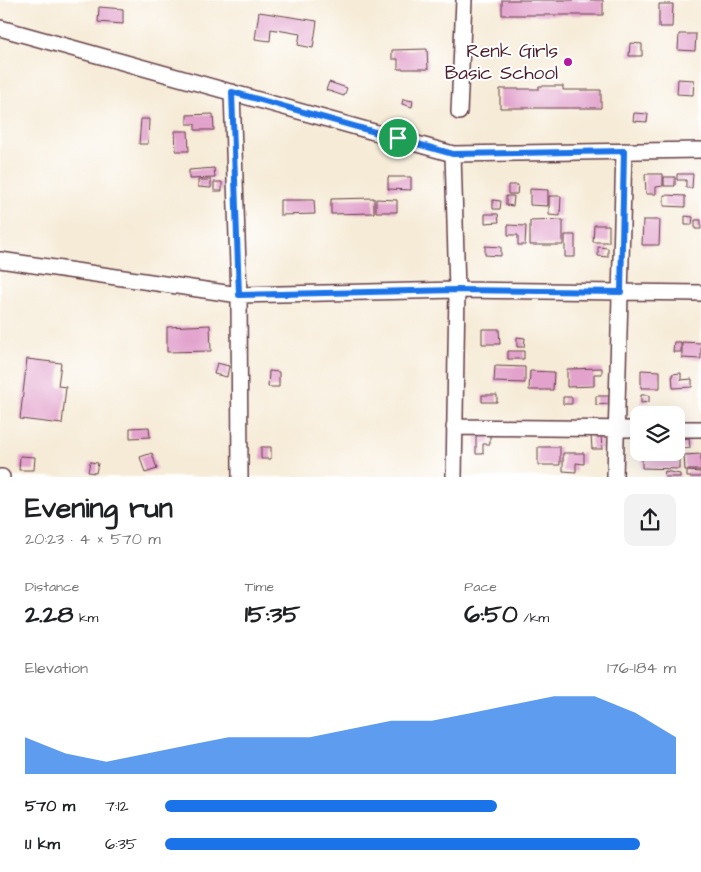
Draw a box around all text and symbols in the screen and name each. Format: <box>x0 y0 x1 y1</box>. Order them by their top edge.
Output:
place label: Renk Girls Basic School <box>445 38 558 87</box>
marker: Renk Girls Basic School <box>562 56 574 68</box>
pin <box>377 117 419 159</box>
icon: arrive <box>384 124 412 152</box>
map controls <box>630 406 685 461</box>
button: layers <box>630 406 685 461</box>
text: Evening run <box>25 489 173 528</box>
button: share <box>624 494 676 546</box>
text: 20:23 · 4 × 570 m <box>25 528 161 550</box>
text: Distance <box>25 577 79 597</box>
text: Time <box>245 577 274 597</box>
text: Pace <box>464 577 497 597</box>
text: 2.28 <box>25 597 73 632</box>
text: 15:35 <box>245 597 300 632</box>
text: 6:50 <box>464 597 518 632</box>
text: km <box>73 608 98 628</box>
text: /km <box>518 608 549 628</box>
text: Elevation <box>25 657 88 679</box>
text: 176–184 m <box>607 657 676 679</box>
text: 570 m <box>25 795 75 817</box>
text: 7:12 <box>105 795 129 817</box>
text: 1.1 km <box>25 833 60 855</box>
text: 6:35 <box>105 833 137 855</box>

